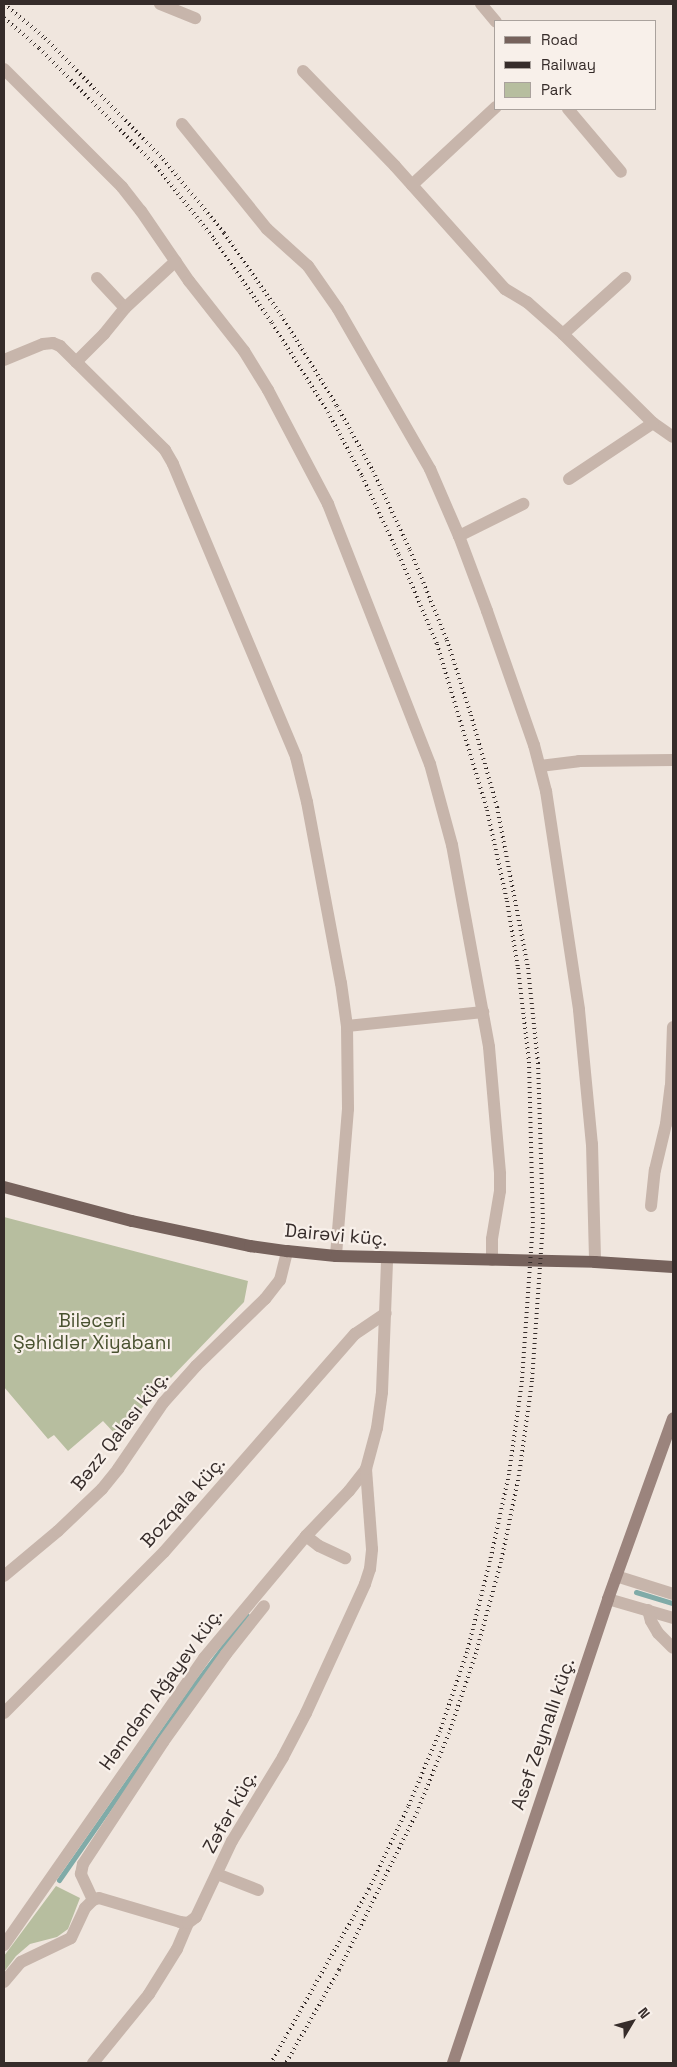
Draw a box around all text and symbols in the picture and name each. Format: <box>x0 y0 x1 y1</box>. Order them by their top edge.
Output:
legend <box>494 20 657 110</box>
text: Road <box>541 30 578 49</box>
text: Railway <box>541 55 596 74</box>
text: Park <box>541 80 572 99</box>
street label: Dairəvi küç. <box>283 1219 389 1251</box>
park label: Biləcəri Şəhidlər Xiyabanı <box>13 1310 171 1354</box>
street label: Bəzz Qalası küç. <box>66 1367 174 1495</box>
street label: Bozqala küç. <box>136 1452 230 1552</box>
street label: Həmdəm Ağayev küç. <box>94 1603 228 1775</box>
street label: Asəf Zeynallı küç. <box>506 1655 580 1813</box>
street label: Zəfər küç. <box>198 1767 262 1857</box>
north arrow <box>607 1997 657 2047</box>
text: N <box>634 2004 654 2022</box>

